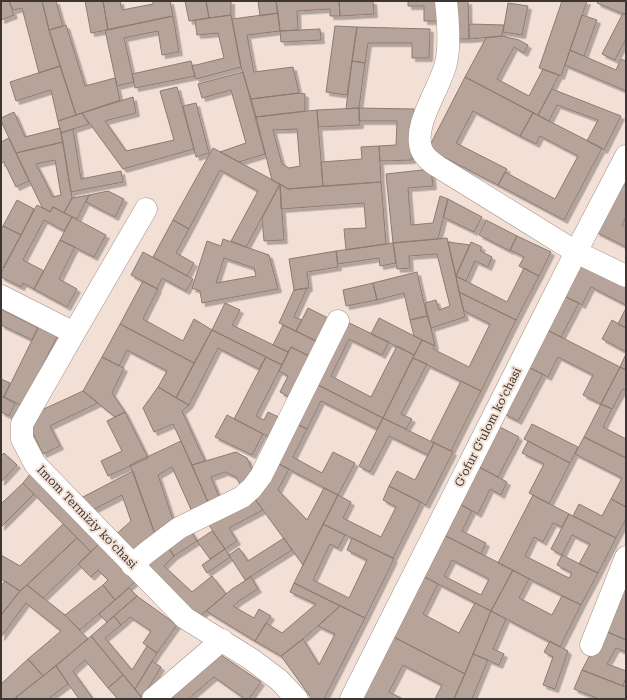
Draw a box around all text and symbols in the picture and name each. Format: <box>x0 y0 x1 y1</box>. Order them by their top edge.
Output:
street label: Gʻofur Gʻulom koʻchasi <box>452 365 524 489</box>
street label: Imom Termiziy koʻchasi <box>34 463 140 572</box>

